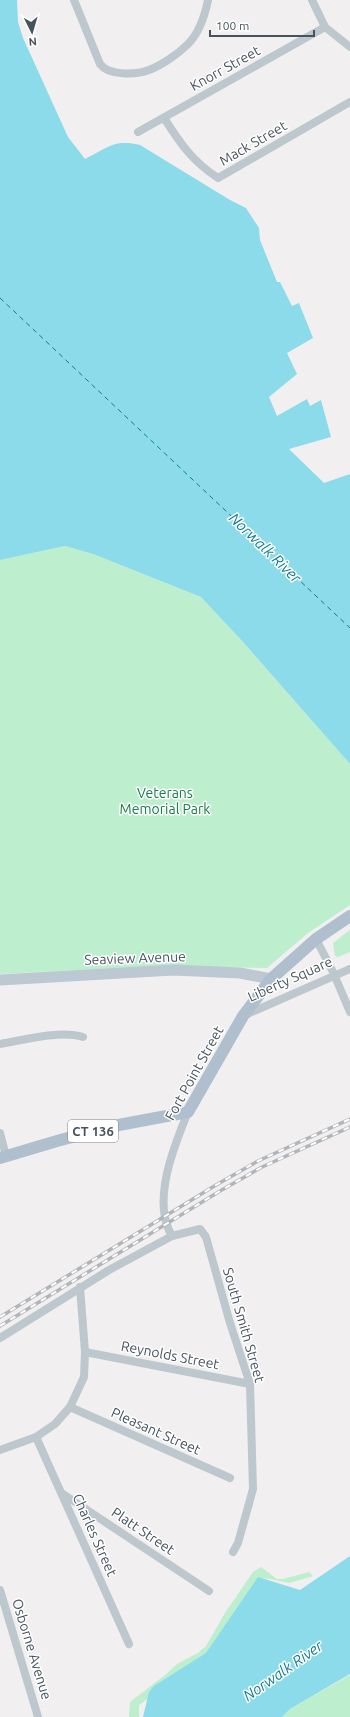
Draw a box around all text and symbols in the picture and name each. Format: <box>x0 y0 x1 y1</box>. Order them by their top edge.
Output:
north arrow <box>12 12 52 52</box>
scale bar <box>210 12 314 38</box>
text: 100 m <box>216 19 249 32</box>
text: N <box>28 36 37 48</box>
street label: Knorr Street <box>187 42 263 94</box>
street label: Mack Street <box>216 117 290 169</box>
water label: Norwalk River <box>226 509 306 587</box>
park label: Veterans Memorial Park <box>120 785 210 817</box>
street label: Seaview Avenue <box>84 948 186 968</box>
street label: Liberty Square <box>245 953 335 1005</box>
street label: Fort Point Street <box>162 1023 227 1123</box>
road number: CT 136 <box>68 1120 118 1142</box>
street label: South Smith Street <box>220 1266 268 1385</box>
street label: Reynolds Street <box>120 1338 221 1372</box>
street label: Pleasant Street <box>109 1404 204 1458</box>
street label: Charles Street <box>70 1491 121 1579</box>
street label: Platt Street <box>108 1504 178 1558</box>
street label: Osborne Avenue <box>9 1597 55 1701</box>
water label: Norwalk River <box>240 1636 327 1704</box>

